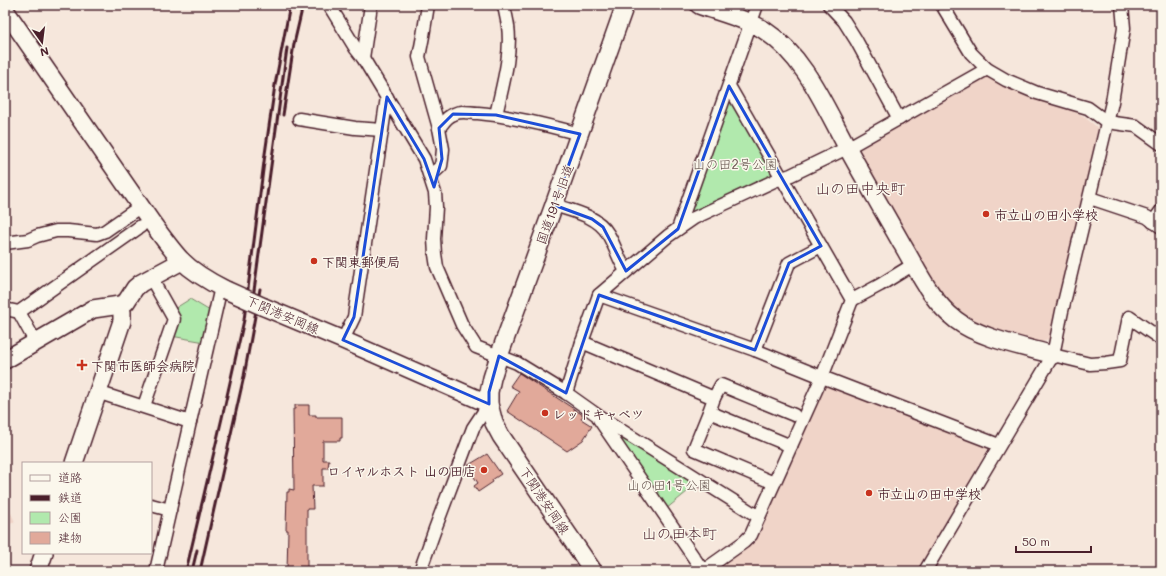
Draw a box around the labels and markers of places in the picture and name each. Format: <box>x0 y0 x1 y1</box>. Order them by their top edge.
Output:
place label: 市立山の田小学校 <box>994 206 1098 223</box>
marker: 市立山の田小学校 <box>981 209 991 219</box>
place label: 下関東郵便局 <box>322 253 400 270</box>
marker: 下関東郵便局 <box>309 256 319 266</box>
place label: 下関市医師会病院 <box>91 357 195 374</box>
marker: 下関市医師会病院 <box>76 359 88 371</box>
place label: レッドキャベツ <box>553 405 644 422</box>
marker: レッドキャベツ <box>540 408 550 418</box>
place label: ロイヤルホスト 山の田店 <box>328 462 476 479</box>
marker: ロイヤルホスト 山の田店 <box>479 465 489 475</box>
place label: 市立山の田中学校 <box>877 485 981 502</box>
marker: 市立山の田中学校 <box>864 488 874 498</box>

